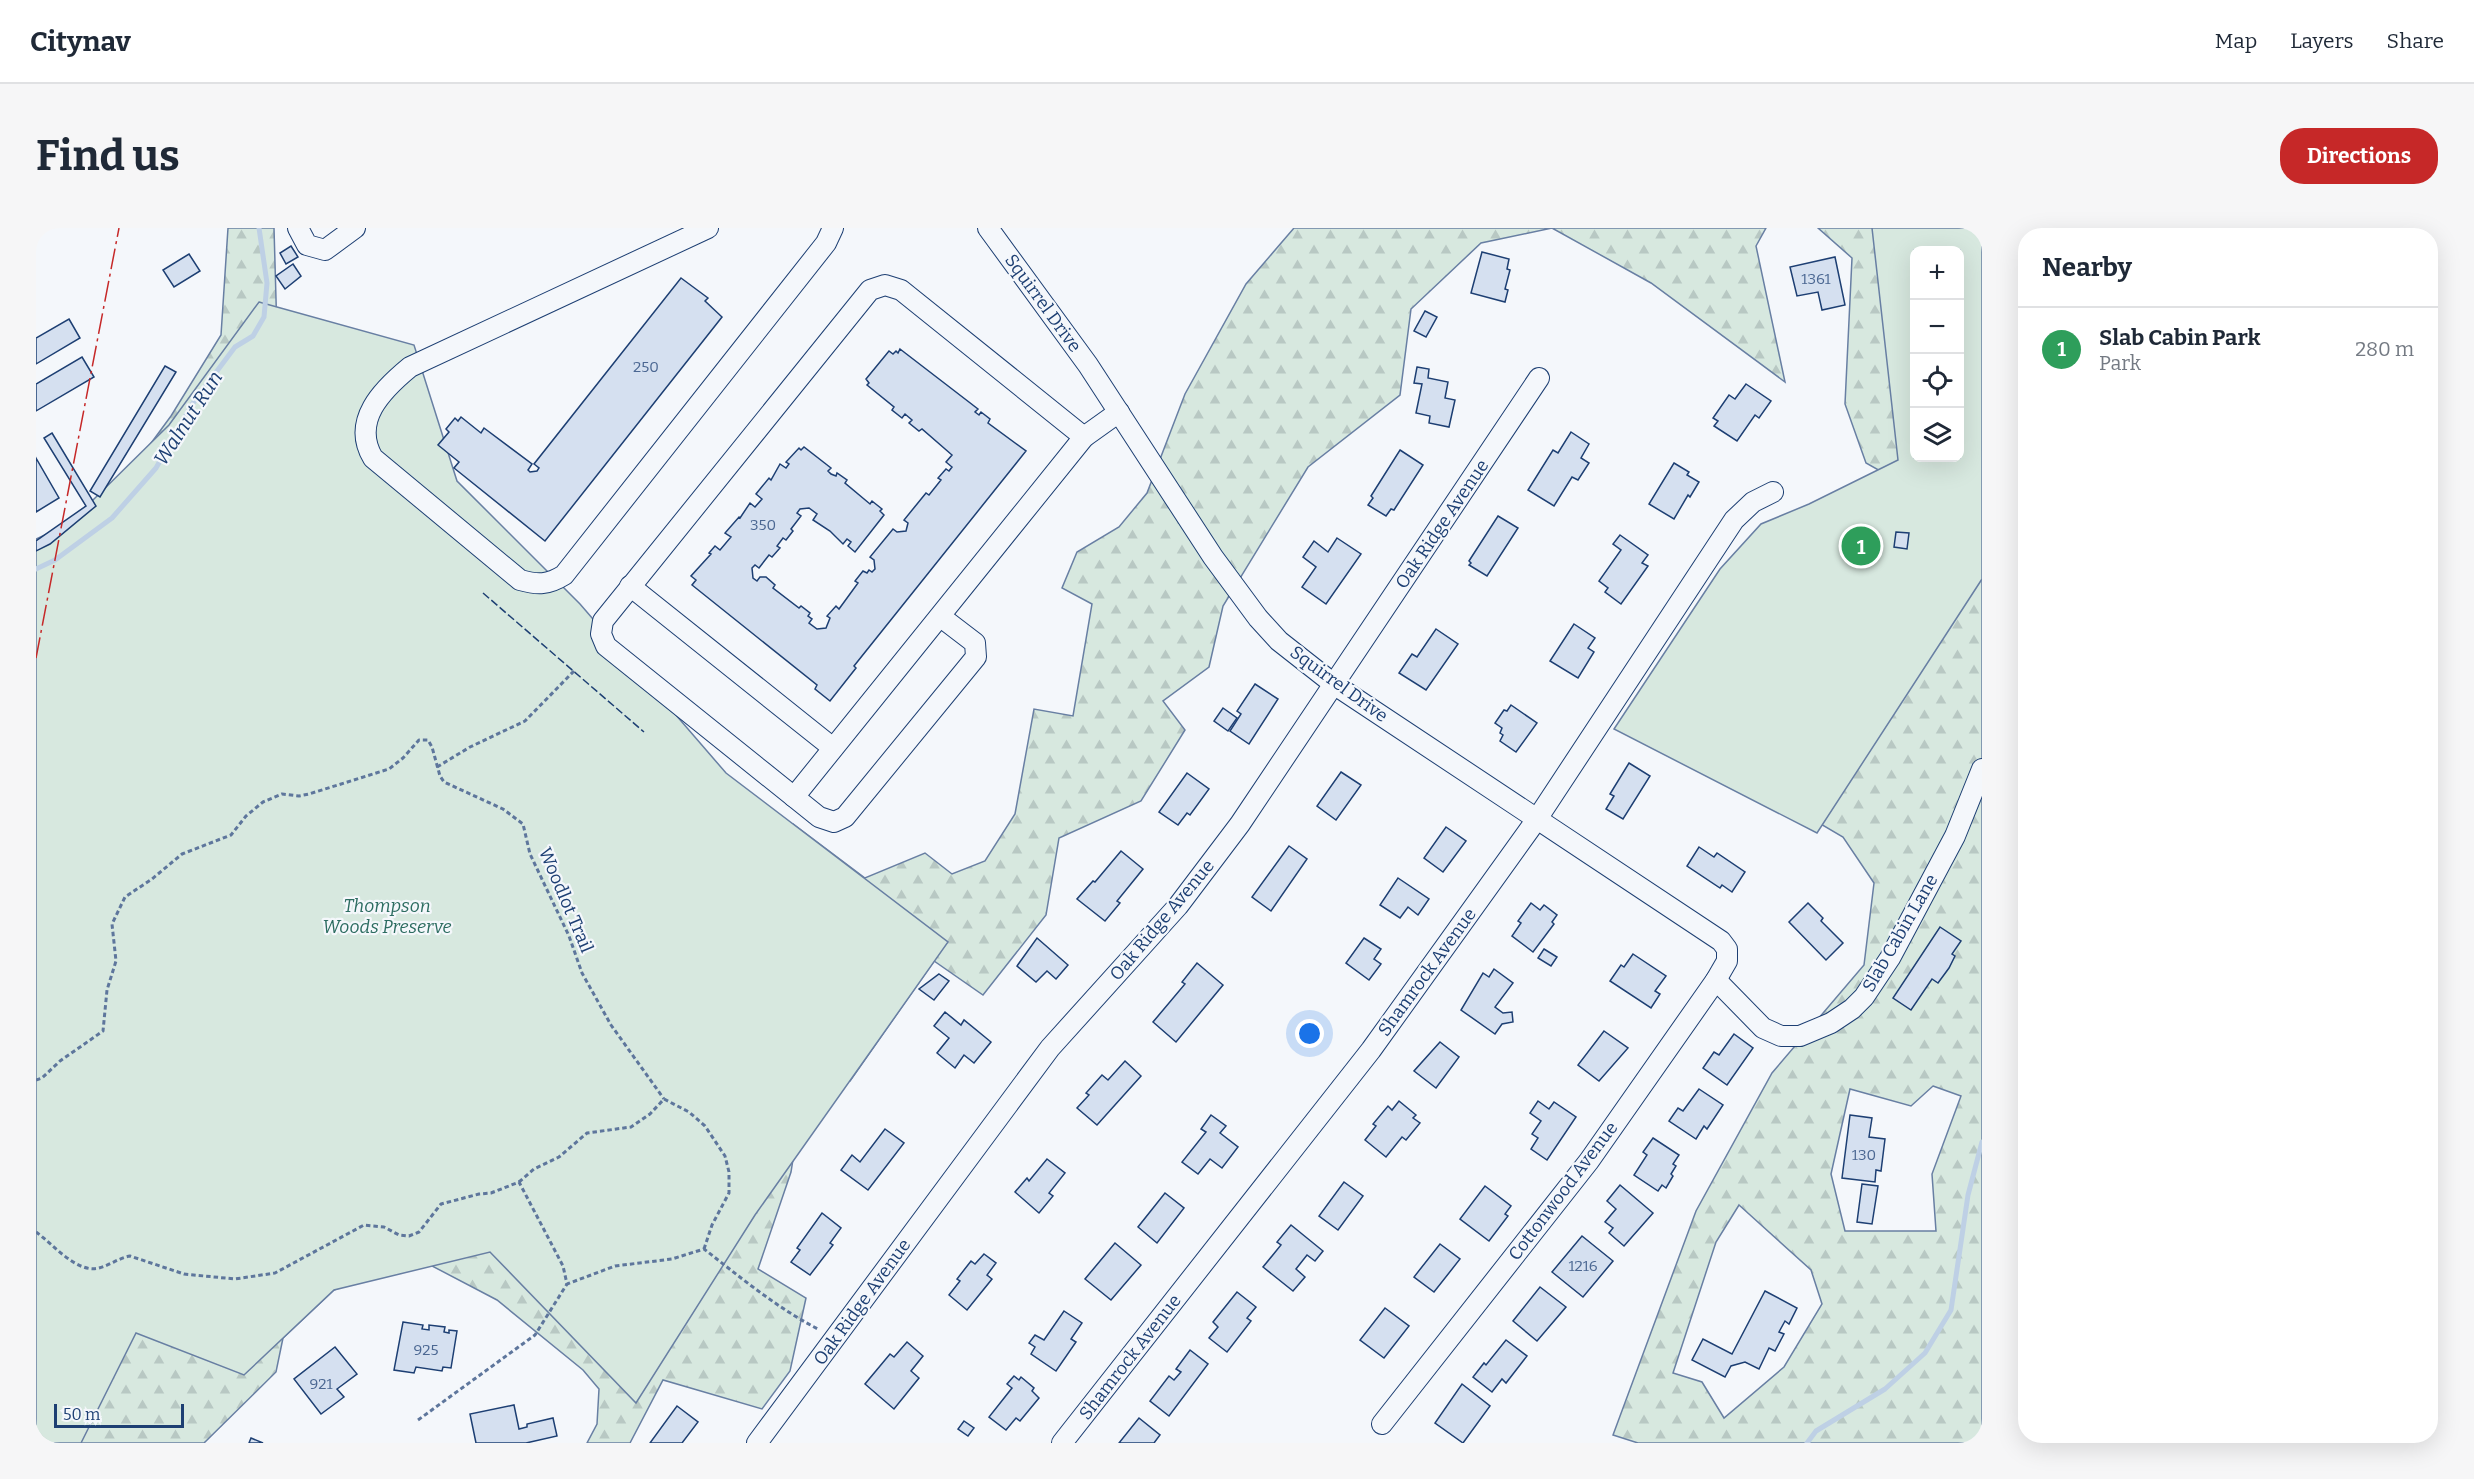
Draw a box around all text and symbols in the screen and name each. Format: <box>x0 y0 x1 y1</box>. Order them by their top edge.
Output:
text: Citynav <box>30 25 131 58</box>
text: Map <box>2215 28 2257 54</box>
text: Layers <box>2290 28 2354 54</box>
text: Share <box>2387 28 2444 54</box>
button: Directions <box>2280 128 2438 184</box>
text: Find us <box>36 131 180 181</box>
map controls <box>1910 246 1964 462</box>
button: + <box>1910 246 1964 300</box>
street label: Squirrel Drive <box>1000 250 1086 356</box>
text: Nearby <box>2042 252 2132 283</box>
house number: 1361 <box>1801 270 1831 288</box>
button: − <box>1910 300 1964 354</box>
text: Slab Cabin Park <box>2099 324 2260 351</box>
text: 1 <box>2057 337 2066 361</box>
text: 280 m <box>2355 337 2414 361</box>
text: Park <box>2099 351 2141 375</box>
button: locate <box>1910 354 1964 408</box>
house number: 250 <box>633 358 659 376</box>
water label: Walnut Run <box>149 366 227 470</box>
button: layers <box>1910 408 1964 462</box>
street label: Oak Ridge Avenue <box>1391 455 1493 593</box>
house number: 350 <box>750 516 776 534</box>
pin: 1 <box>1842 524 1880 568</box>
street label: Squirrel Drive <box>1286 641 1392 727</box>
street label: Woodlot Trail <box>534 844 598 956</box>
street label: Oak Ridge Avenue <box>1105 855 1219 985</box>
street label: Slab Cabin Lane <box>1857 870 1943 996</box>
park label: Thompson Woods Preserve <box>322 895 452 938</box>
street label: Shamrock Avenue <box>1373 904 1481 1040</box>
your location <box>1295 1019 1324 1048</box>
street label: Cottonwood Avenue <box>1504 1117 1622 1265</box>
house number: 130 <box>1852 1146 1876 1164</box>
street label: Oak Ridge Avenue <box>809 1235 915 1369</box>
house number: 1216 <box>1568 1257 1598 1275</box>
street label: Shamrock Avenue <box>1074 1290 1186 1424</box>
house number: 925 <box>414 1341 438 1359</box>
house number: 921 <box>309 1375 333 1393</box>
scale bar <box>54 1401 184 1428</box>
text: 50 m <box>63 1405 100 1424</box>

